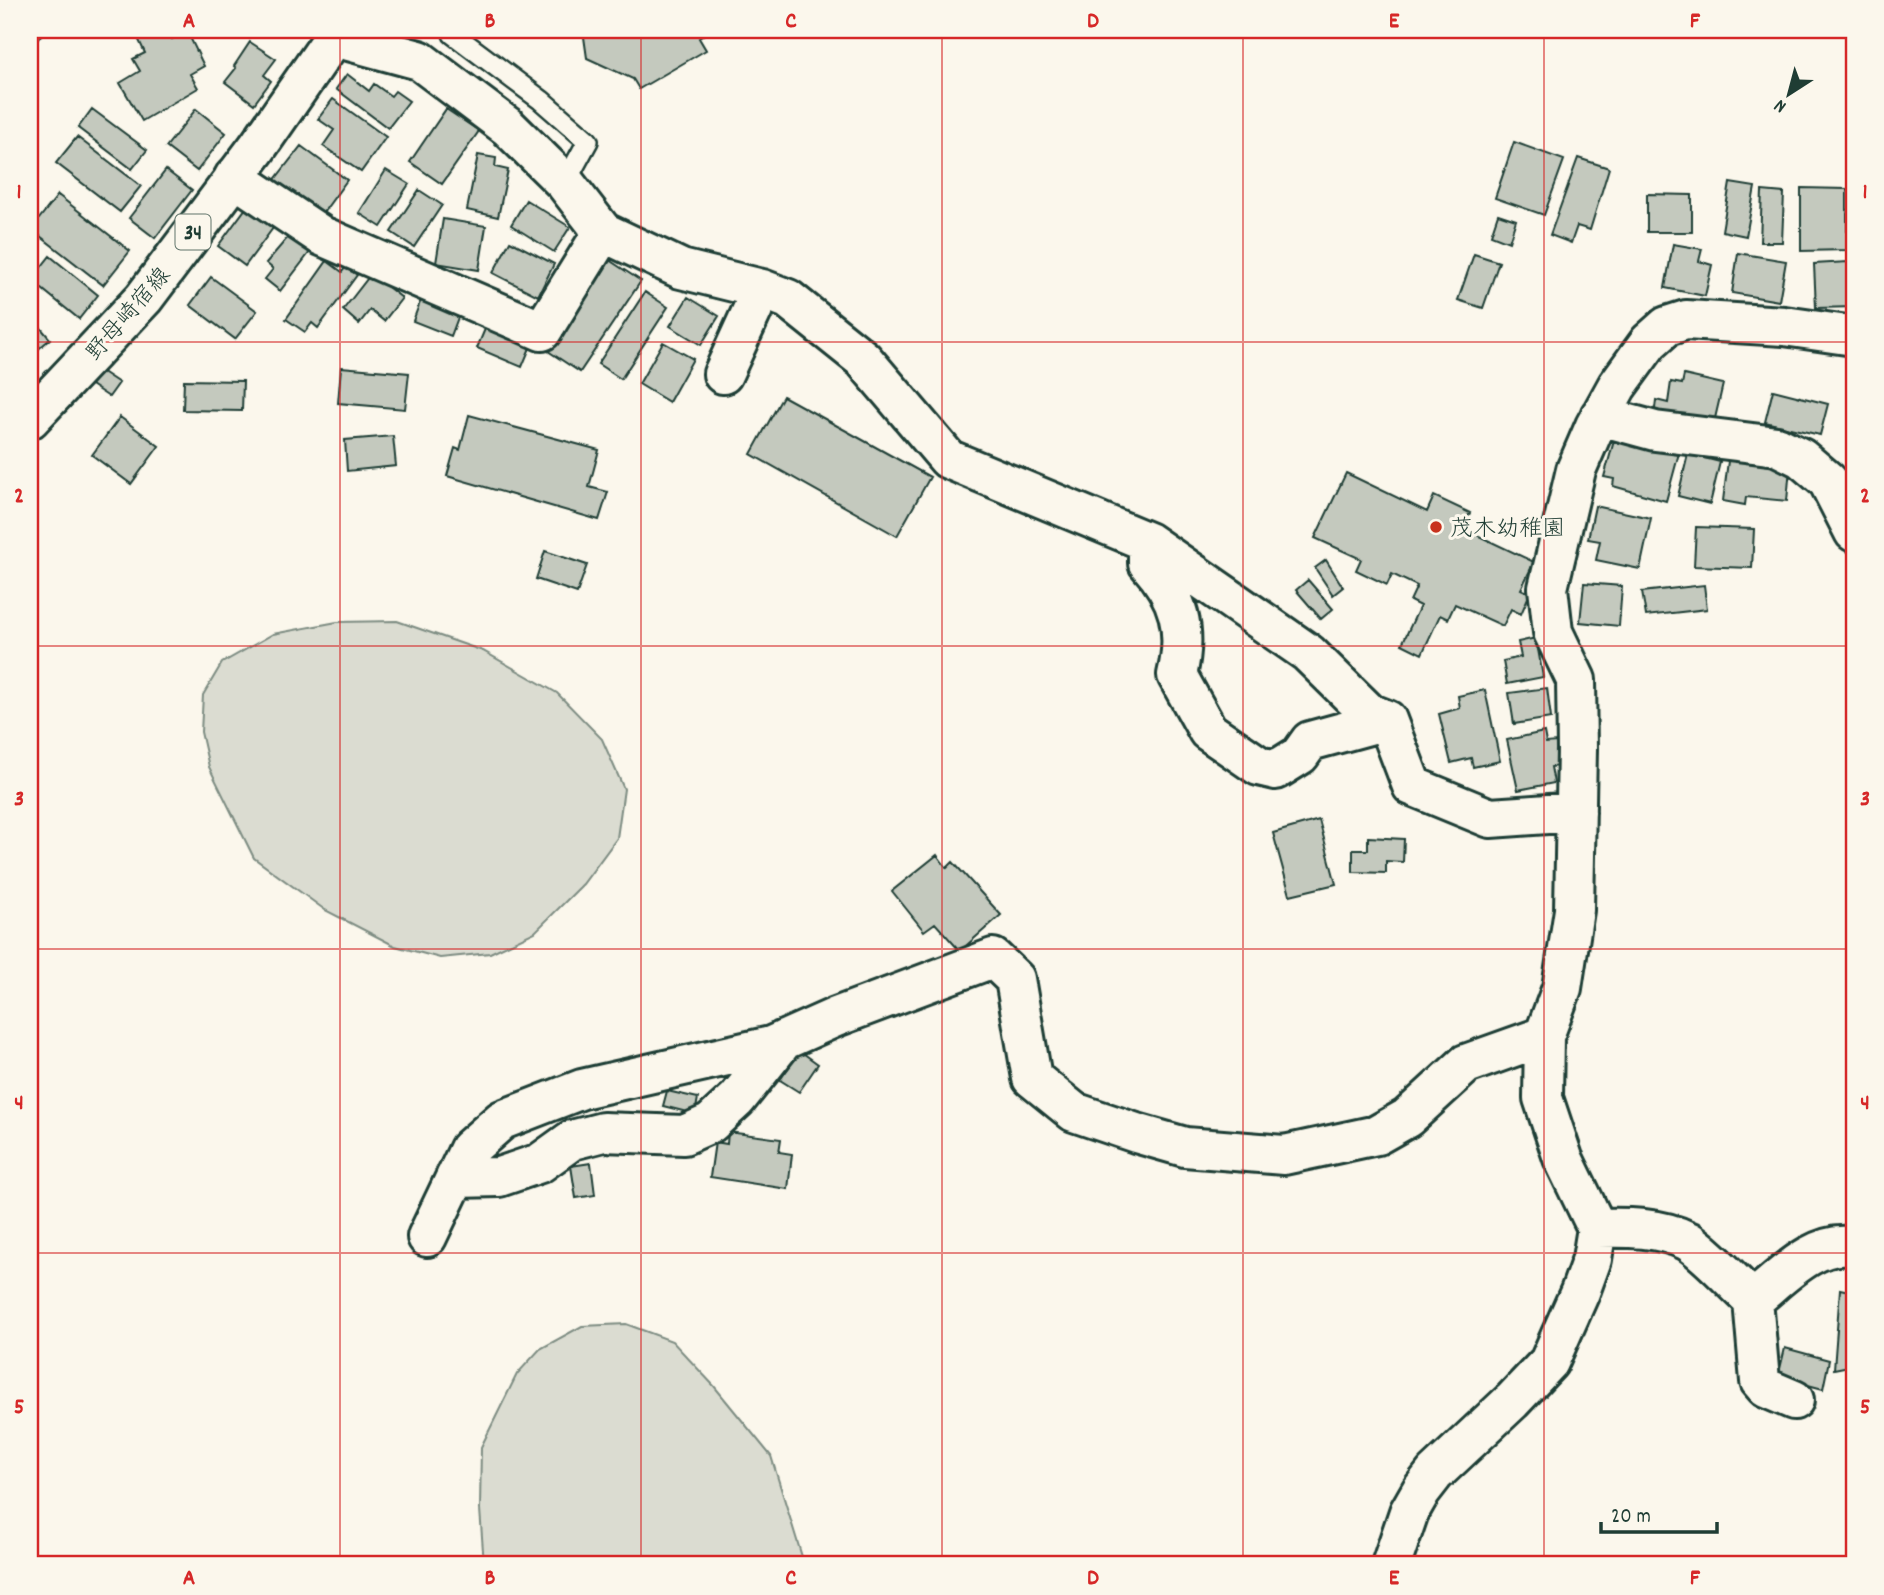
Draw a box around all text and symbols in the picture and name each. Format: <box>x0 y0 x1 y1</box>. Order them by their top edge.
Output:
text: A <box>183 6 195 39</box>
text: B <box>485 6 496 39</box>
text: C <box>785 6 797 39</box>
text: D <box>1087 6 1099 39</box>
text: E <box>1389 6 1400 39</box>
text: F <box>1690 6 1701 39</box>
north arrow <box>1755 60 1825 130</box>
text: N <box>1769 91 1793 119</box>
text: 1 <box>16 177 22 210</box>
text: 1 <box>1862 177 1868 210</box>
road number: 34 <box>176 215 210 250</box>
street label: 野母崎宿線 <box>79 261 180 370</box>
text: 2 <box>14 481 24 514</box>
text: 2 <box>1860 481 1870 514</box>
place label: 茂木幼稚園 <box>1450 514 1565 547</box>
marker: 茂木幼稚園 <box>1428 519 1444 535</box>
text: 3 <box>14 784 24 817</box>
text: 3 <box>1860 784 1870 817</box>
text: 4 <box>14 1088 24 1121</box>
text: 4 <box>1860 1088 1870 1121</box>
text: 5 <box>14 1392 24 1425</box>
text: 5 <box>1860 1392 1870 1425</box>
scale bar <box>1601 1490 1716 1534</box>
text: 20 m <box>1611 1503 1651 1533</box>
text: A <box>183 1563 195 1595</box>
text: B <box>485 1563 496 1595</box>
text: C <box>785 1563 797 1595</box>
text: D <box>1087 1563 1099 1595</box>
text: E <box>1389 1563 1400 1595</box>
text: F <box>1690 1563 1701 1595</box>

